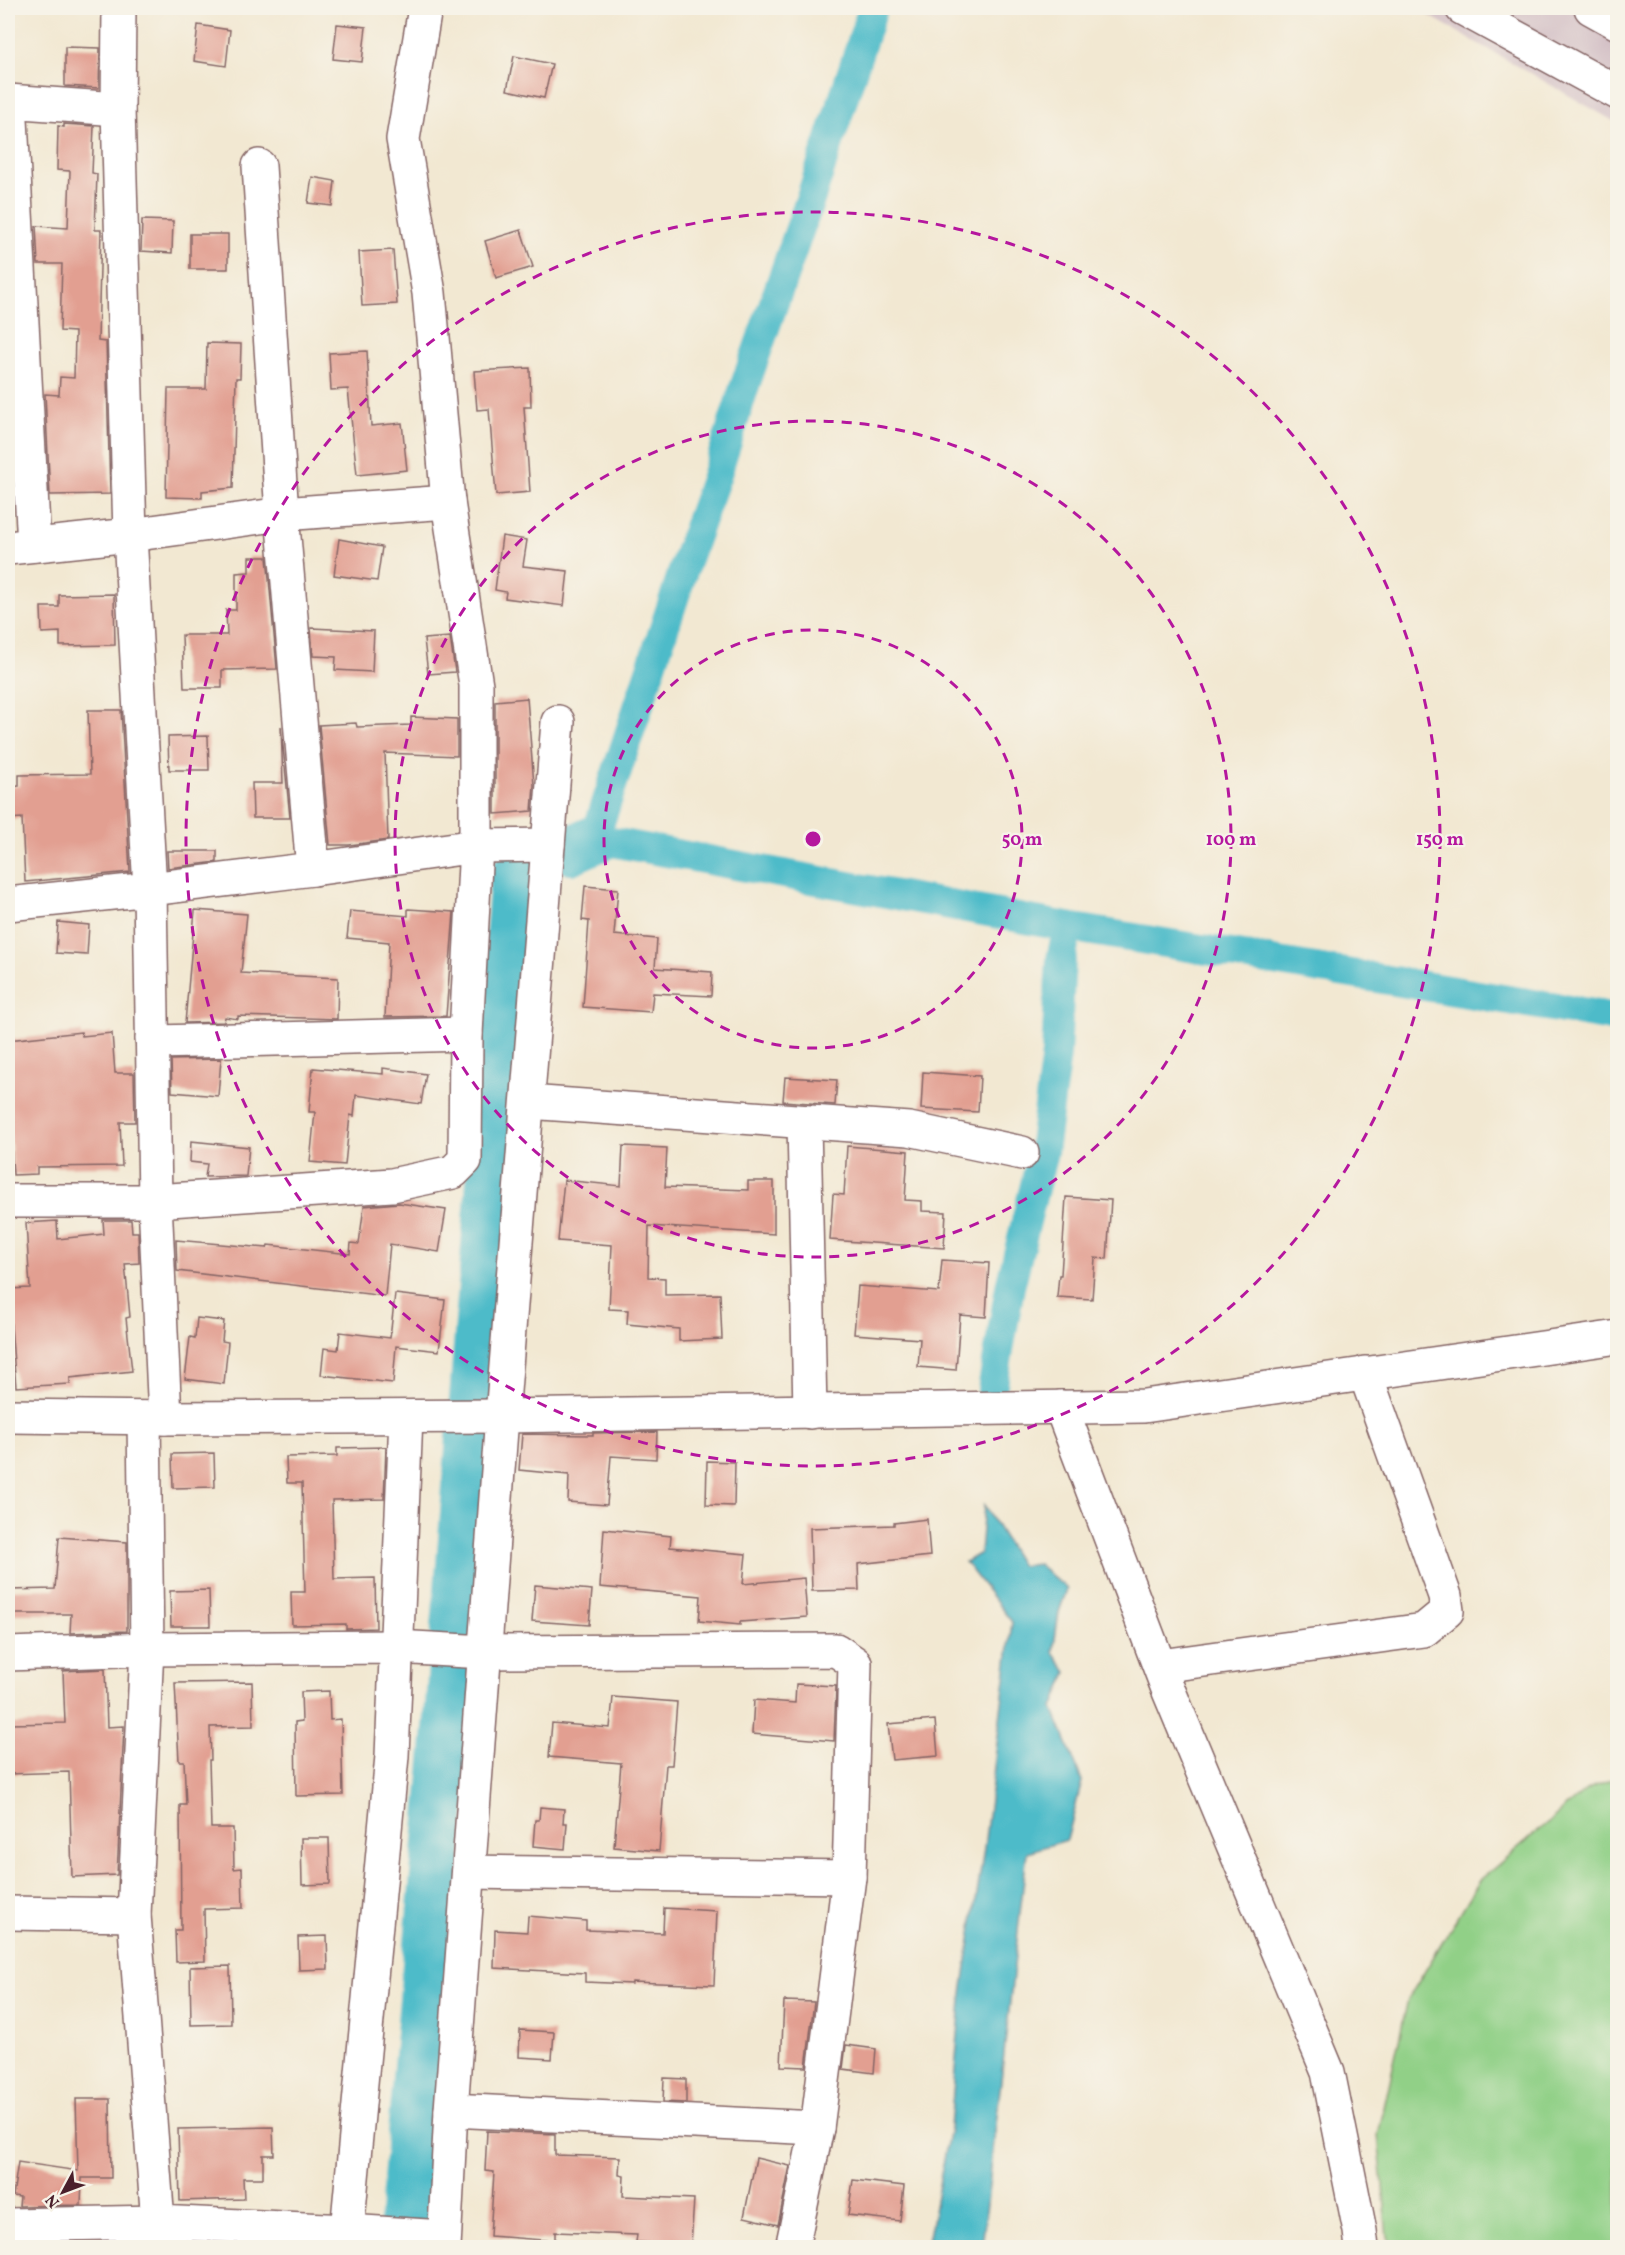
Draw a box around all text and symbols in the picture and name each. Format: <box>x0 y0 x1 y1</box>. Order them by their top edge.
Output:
text: 50 m <box>1002 828 1042 853</box>
text: 100 m <box>1206 828 1256 853</box>
text: 150 m <box>1416 828 1464 853</box>
centre of rings <box>803 829 823 849</box>
north arrow <box>33 2162 93 2222</box>
text: N <box>41 2189 65 2212</box>

